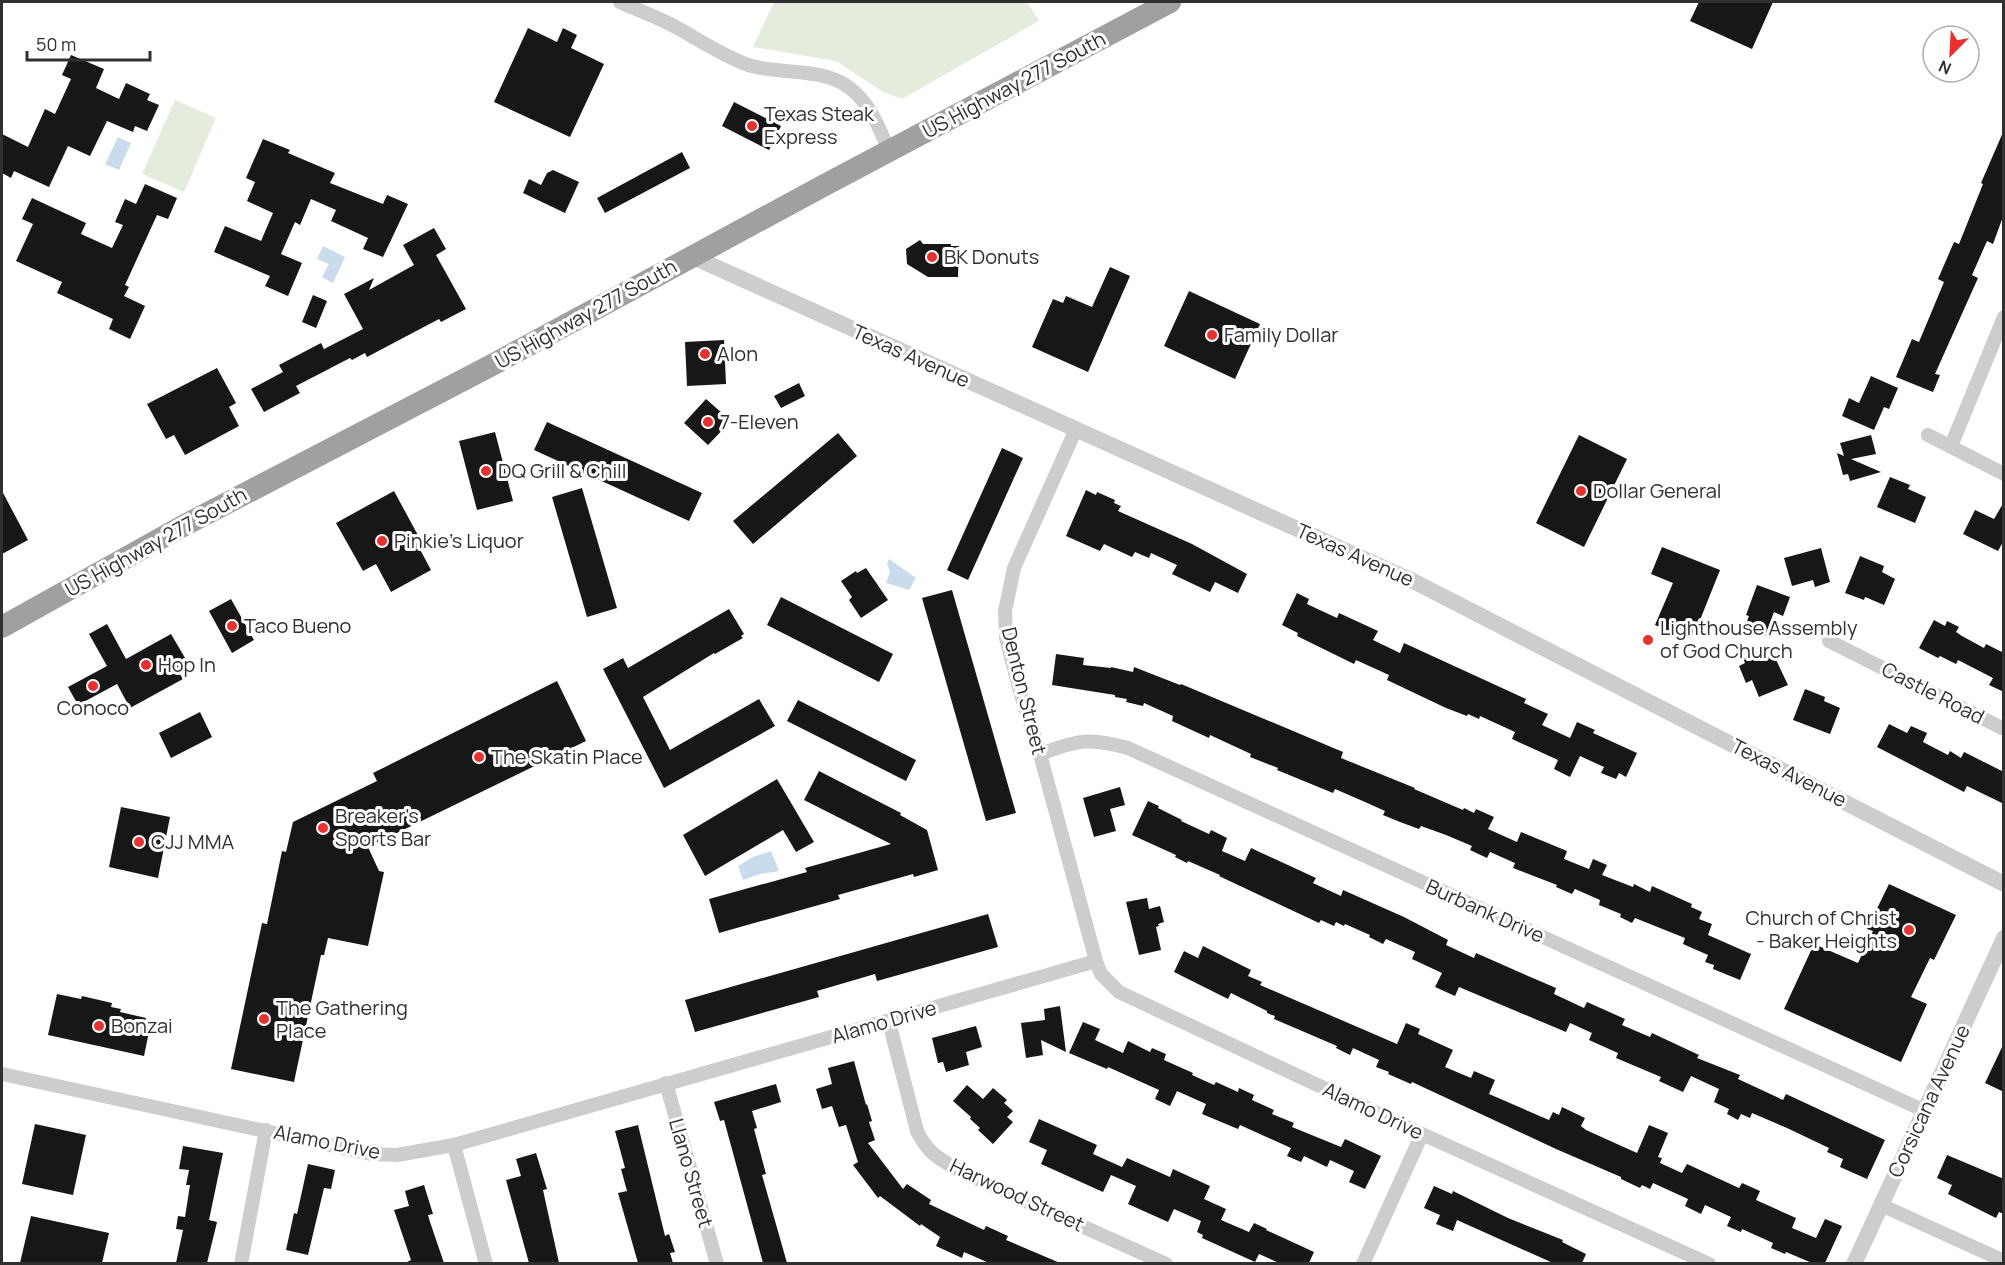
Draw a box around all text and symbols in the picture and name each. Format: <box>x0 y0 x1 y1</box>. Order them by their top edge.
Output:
scale bar <box>27 24 150 62</box>
north arrow <box>1921 24 1981 84</box>
street label: US Highway 277 South <box>918 25 1110 144</box>
text: 50 m <box>36 32 76 56</box>
text: N <box>1935 55 1955 80</box>
place label: Texas Steak Express <box>764 100 875 150</box>
marker: Texas Steak Express <box>745 119 759 133</box>
place label: BK Donuts <box>944 243 1039 270</box>
marker: BK Donuts <box>925 250 939 264</box>
street label: US Highway 277 South <box>490 252 681 375</box>
street label: Texas Avenue <box>848 318 974 393</box>
place label: Family Dollar <box>1224 321 1339 348</box>
marker: Family Dollar <box>1205 328 1219 342</box>
place label: Alon <box>717 340 758 367</box>
marker: Alon <box>698 347 712 361</box>
place label: 7-Eleven <box>720 408 799 435</box>
marker: 7-Eleven <box>701 415 715 429</box>
place label: DQ Grill & Chill <box>498 457 626 484</box>
marker: DQ Grill & Chill <box>479 464 493 478</box>
place label: Dollar General <box>1593 477 1722 504</box>
street label: US Highway 277 South <box>60 480 251 603</box>
marker: Dollar General <box>1574 484 1588 498</box>
street label: Texas Avenue <box>1292 517 1418 592</box>
place label: Pinkie's Liquor <box>394 527 524 554</box>
marker: Pinkie's Liquor <box>375 534 389 548</box>
place label: Taco Bueno <box>244 612 352 639</box>
place label: Lighthouse Assembly of God Church <box>1660 614 1858 664</box>
marker: Taco Bueno <box>225 619 239 633</box>
street label: Denton Street <box>996 624 1053 758</box>
marker: Lighthouse Assembly of God Church <box>1641 633 1655 647</box>
place label: Hop In <box>158 651 216 678</box>
street label: Castle Road <box>1877 655 1989 730</box>
marker: Hop In <box>139 658 153 672</box>
marker: Conoco <box>86 679 100 693</box>
place label: Conoco <box>57 694 129 721</box>
street label: Texas Avenue <box>1727 732 1851 813</box>
place label: The Skatin Place <box>491 743 643 770</box>
marker: The Skatin Place <box>472 750 486 764</box>
place label: Breaker's Sports Bar <box>335 802 431 852</box>
marker: Breaker's Sports Bar <box>316 821 330 835</box>
place label: CJJ MMA <box>151 828 234 855</box>
marker: CJJ MMA <box>132 835 146 849</box>
street label: Burbank Drive <box>1422 872 1549 949</box>
place label: Church of Christ - Baker Heights <box>1745 904 1897 954</box>
marker: Church of Christ - Baker Heights <box>1902 923 1916 937</box>
place label: The Gathering Place <box>276 994 408 1044</box>
street label: Alamo Drive <box>828 994 939 1049</box>
place label: Bonzai <box>111 1012 173 1039</box>
marker: The Gathering Place <box>257 1012 271 1026</box>
marker: Bonzai <box>92 1019 106 1033</box>
street label: Corsicana Avenue <box>1881 1020 1976 1182</box>
street label: Alamo Drive <box>1319 1076 1428 1146</box>
street label: Llano Street <box>663 1115 720 1231</box>
street label: Alamo Drive <box>272 1118 383 1165</box>
street label: Harwood Street <box>946 1152 1089 1237</box>

